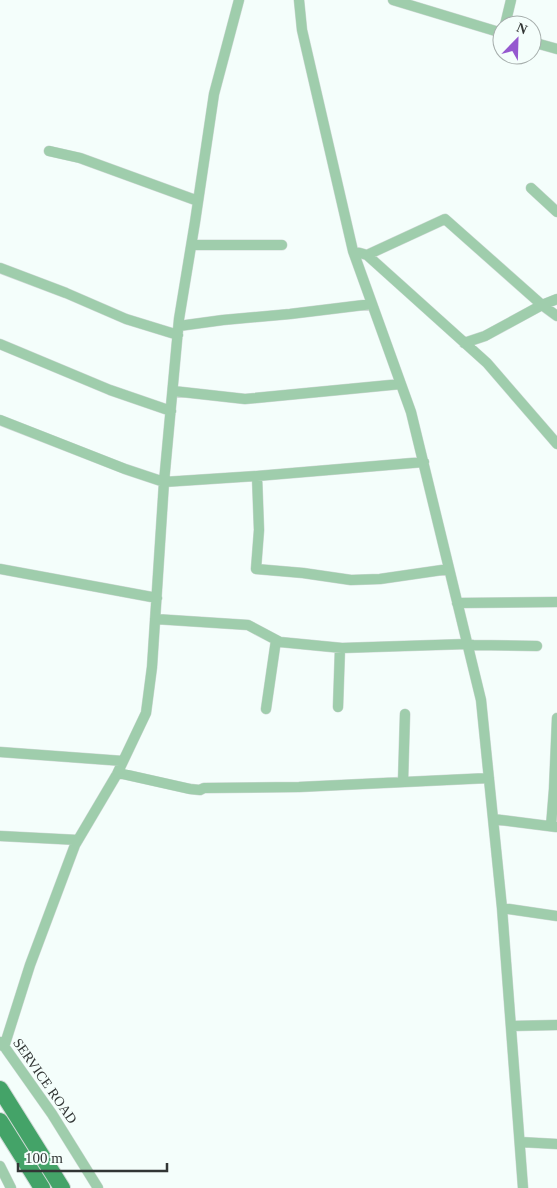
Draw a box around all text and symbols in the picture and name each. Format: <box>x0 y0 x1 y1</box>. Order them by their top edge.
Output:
north arrow <box>492 15 542 65</box>
text: N <box>514 20 529 37</box>
street label: SERVICE ROAD <box>10 1036 80 1126</box>
scale bar <box>18 1140 166 1172</box>
text: 100 m <box>25 1150 63 1166</box>

